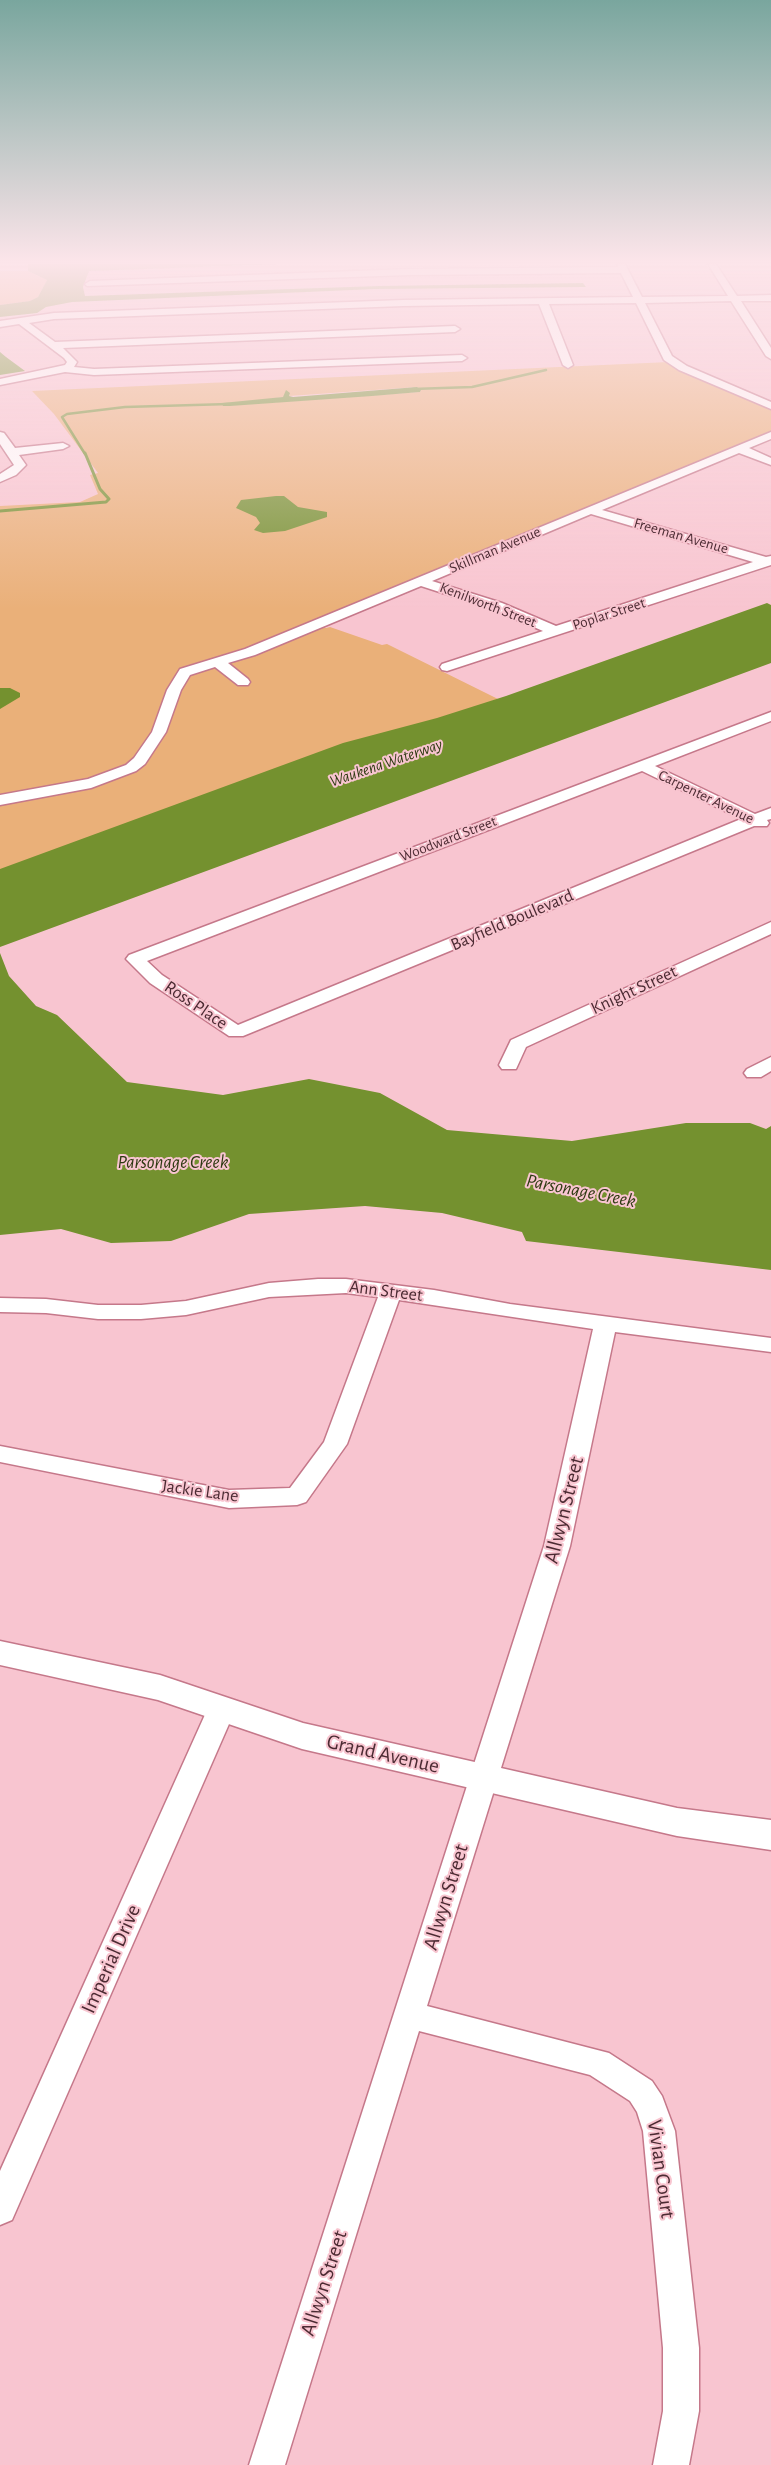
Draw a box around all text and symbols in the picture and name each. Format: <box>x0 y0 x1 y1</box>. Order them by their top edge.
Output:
street label: Freeman Avenue <box>632 514 730 558</box>
street label: Skillman Avenue <box>447 523 543 577</box>
street label: Kenilworth Street <box>437 578 539 632</box>
street label: Poplar Street <box>570 594 648 634</box>
water label: Waukena Waterway <box>327 735 445 791</box>
street label: Carpenter Avenue <box>655 766 757 828</box>
street label: Woodward Street <box>397 812 499 866</box>
street label: Bayfield Boulevard <box>447 884 577 956</box>
street label: Knight Street <box>588 961 680 1019</box>
street label: Ross Place <box>160 976 232 1034</box>
water label: Parsonage Creek <box>117 1151 229 1173</box>
water label: Parsonage Creek <box>524 1169 638 1213</box>
street label: Ann Street <box>348 1276 424 1306</box>
street label: Allwyn Street <box>539 1454 589 1566</box>
street label: Jackie Lane <box>160 1475 240 1507</box>
street label: Grand Avenue <box>324 1729 442 1779</box>
street label: Allwyn Street <box>418 1841 474 1953</box>
street label: Imperial Drive <box>76 1901 146 2017</box>
street label: Vivian Court <box>642 2118 680 2220</box>
street label: Allwyn Street <box>295 2227 353 2339</box>

